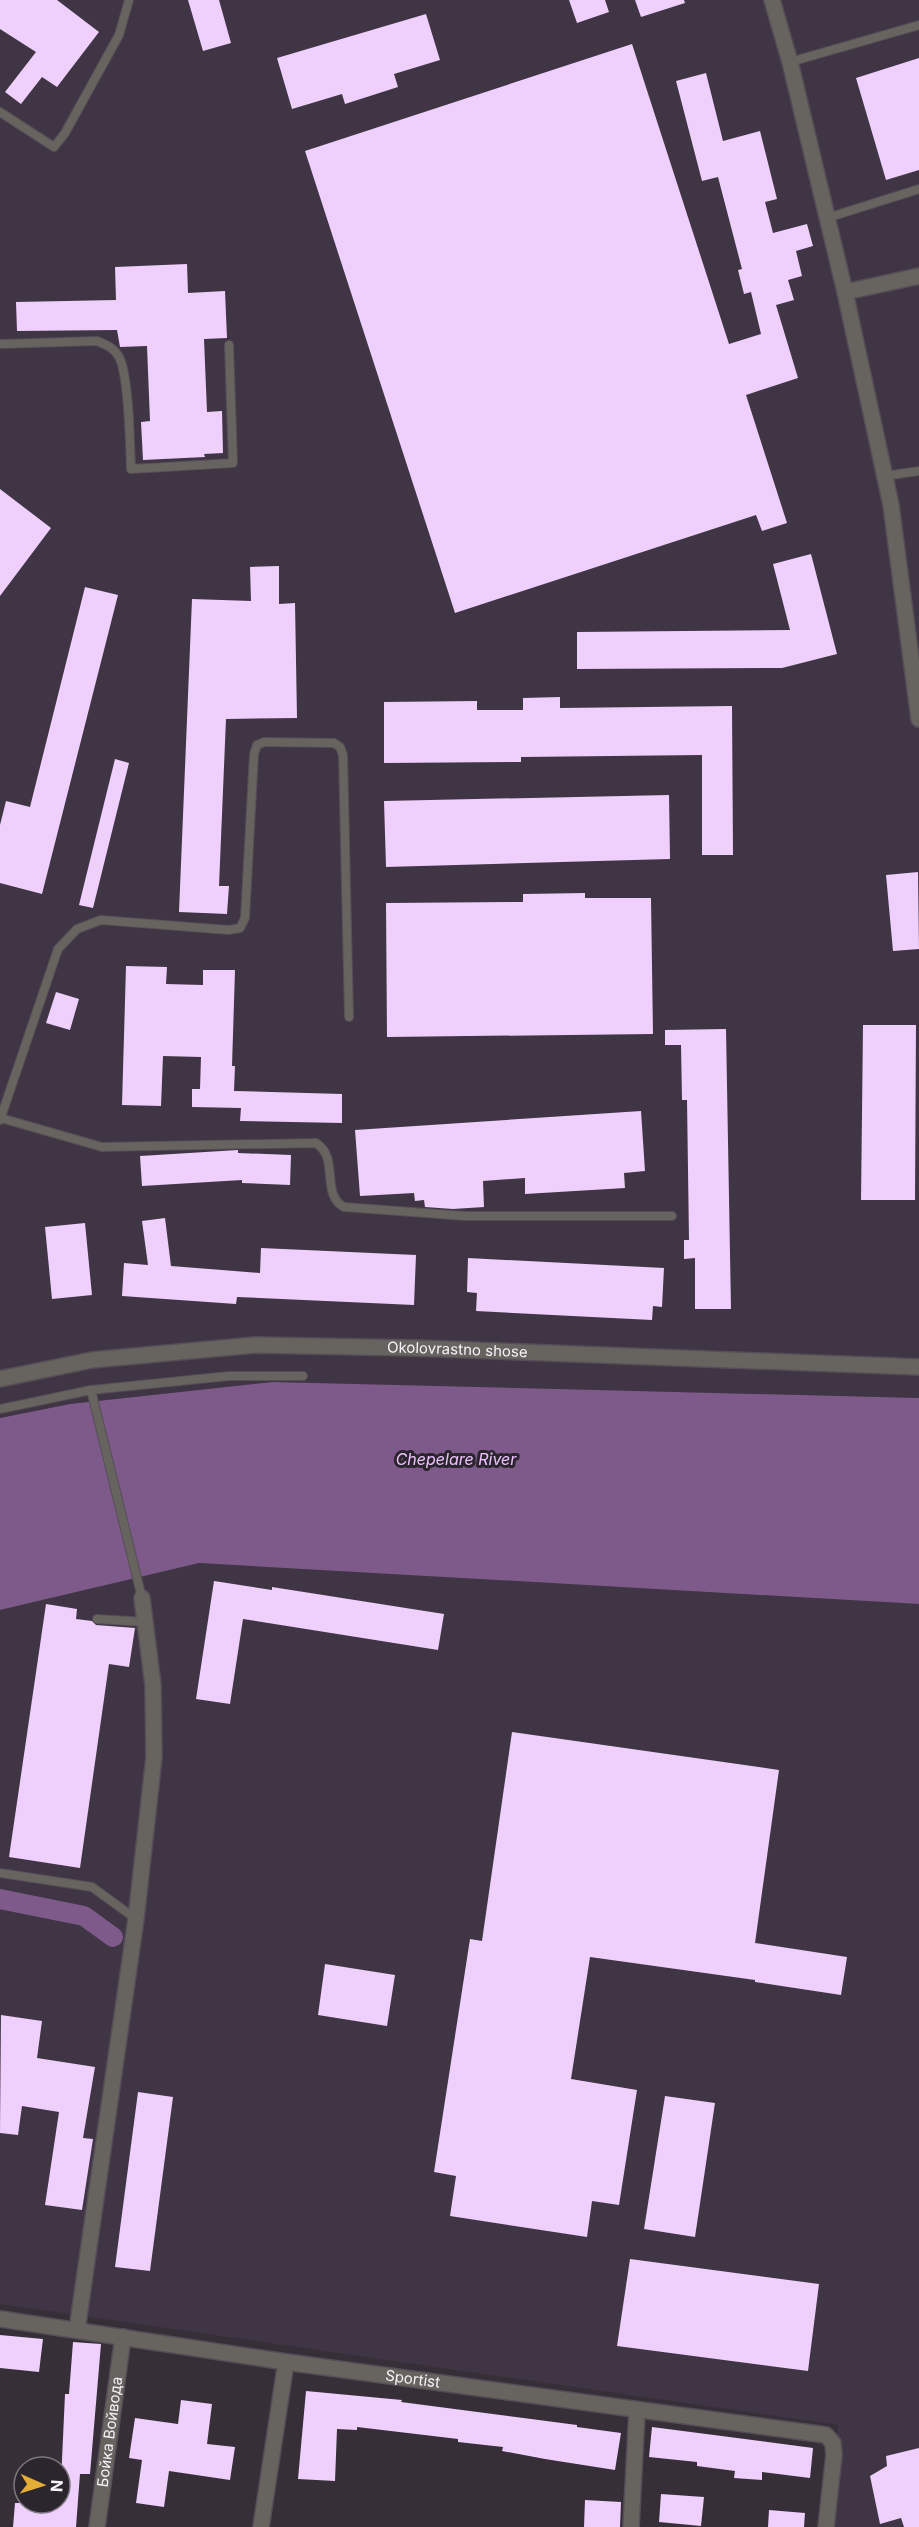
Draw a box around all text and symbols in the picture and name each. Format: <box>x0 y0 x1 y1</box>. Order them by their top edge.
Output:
street label: Okolovrastno shose <box>387 1337 528 1361</box>
water label: Chepelare River <box>396 1449 517 1469</box>
street label: Sportist <box>384 2366 441 2392</box>
street label: Бойка Войвода <box>93 2375 126 2488</box>
north arrow <box>12 2455 72 2515</box>
text: N <box>47 2479 67 2492</box>

